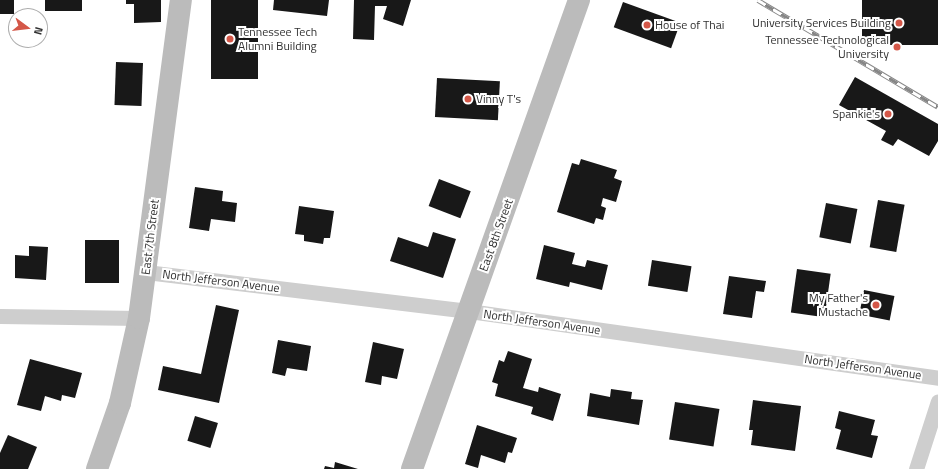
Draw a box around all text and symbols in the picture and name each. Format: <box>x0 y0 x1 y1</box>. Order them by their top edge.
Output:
north arrow <box>8 8 48 48</box>
place label: University Services Building <box>752 16 891 30</box>
place label: House of Thai <box>655 18 724 32</box>
marker: University Services Building <box>894 18 904 28</box>
marker: House of Thai <box>642 20 652 30</box>
text: N <box>30 25 47 37</box>
place label: Tennessee Tech Alumni Building <box>238 25 317 53</box>
place label: Tennessee Technological University <box>765 33 889 61</box>
marker: Tennessee Tech Alumni Building <box>225 34 235 44</box>
marker: Tennessee Technological University <box>892 42 902 52</box>
place label: Vinny T's <box>476 92 521 106</box>
marker: Vinny T's <box>463 94 473 104</box>
place label: Spankie's <box>832 107 880 121</box>
marker: Spankie's <box>883 109 893 119</box>
street label: East 8th Street <box>476 197 516 273</box>
street label: East 7th Street <box>138 198 162 276</box>
street label: North Jefferson Avenue <box>162 267 280 295</box>
place label: My Father's Mustache <box>809 291 868 319</box>
marker: My Father's Mustache <box>871 300 881 310</box>
street label: North Jefferson Avenue <box>483 307 601 337</box>
street label: North Jefferson Avenue <box>804 352 922 382</box>

